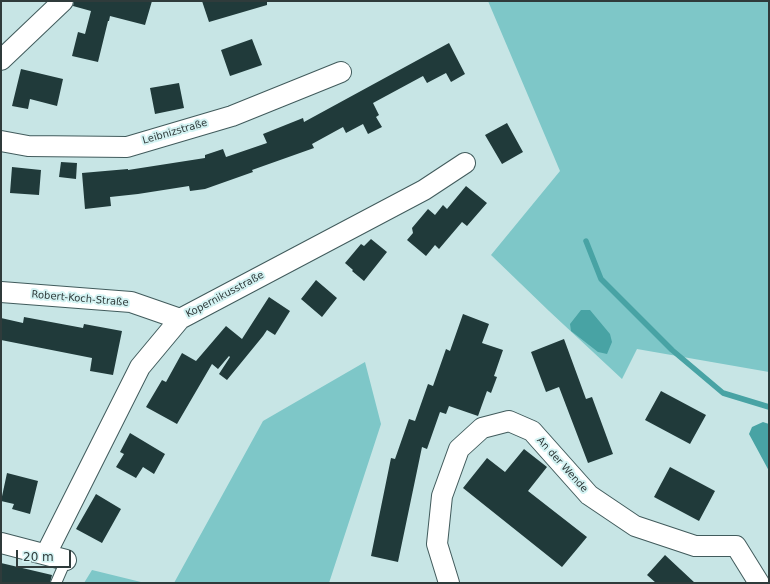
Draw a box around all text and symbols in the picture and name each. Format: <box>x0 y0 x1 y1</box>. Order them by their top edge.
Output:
street label: Leibnizstraße <box>141 117 209 147</box>
street label: Kopernikusstraße <box>184 269 266 321</box>
street label: Robert-Koch-Straße <box>31 289 129 309</box>
street label: An der Wende <box>534 435 590 495</box>
scale bar <box>18 542 73 568</box>
text: 20 m <box>23 550 54 564</box>

